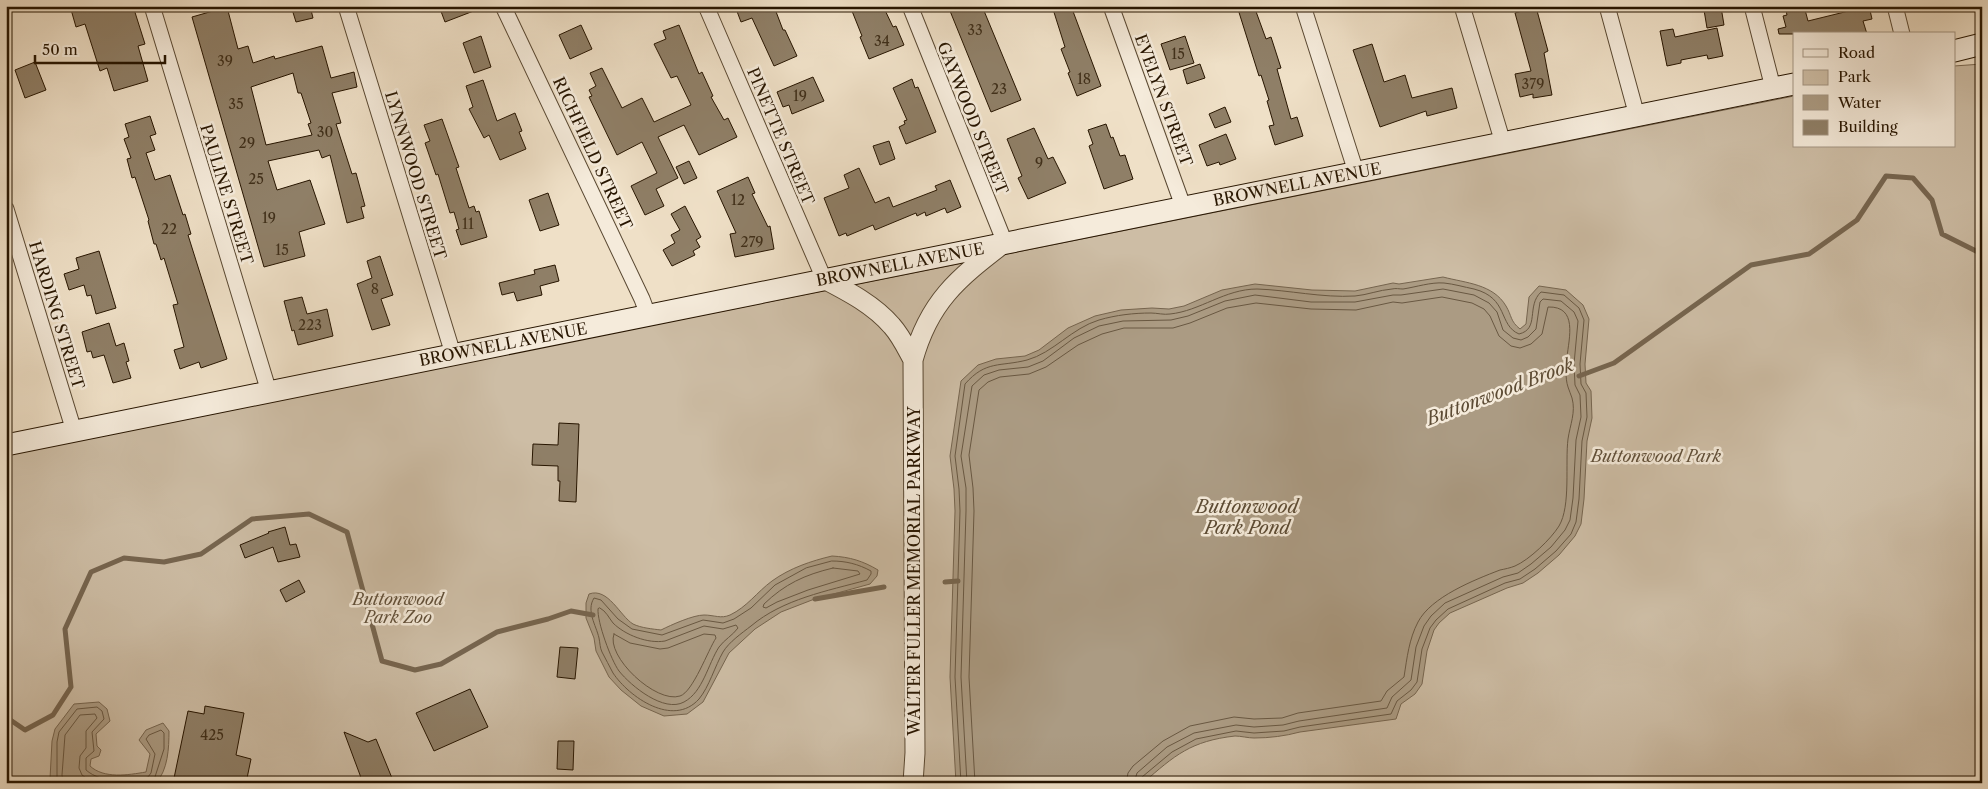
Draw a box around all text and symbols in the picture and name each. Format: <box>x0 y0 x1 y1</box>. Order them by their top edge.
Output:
house number: 33 <box>967 21 983 39</box>
street label: EVELYN STREET <box>1131 31 1197 169</box>
scale bar <box>35 32 165 64</box>
house number: 34 <box>874 32 890 50</box>
legend <box>1793 32 1956 148</box>
street label: GAYWOOD STREET <box>933 39 1013 197</box>
text: 50 m <box>42 40 78 59</box>
text: Road <box>1838 43 1875 62</box>
house number: 15 <box>1171 45 1185 63</box>
house number: 39 <box>217 52 233 70</box>
street label: PINETTE STREET <box>743 64 819 208</box>
text: Park <box>1838 67 1872 86</box>
house number: 18 <box>1077 70 1091 88</box>
street label: RICHFIELD STREET <box>549 74 637 232</box>
house number: 379 <box>1522 75 1544 93</box>
house number: 23 <box>991 80 1007 98</box>
house number: 19 <box>793 87 807 105</box>
street label: LYNNWOOD STREET <box>381 88 451 262</box>
text: Water <box>1837 93 1882 112</box>
house number: 35 <box>228 95 244 113</box>
text: Building <box>1838 117 1898 136</box>
street label: PAULINE STREET <box>196 121 258 267</box>
house number: 30 <box>317 123 333 141</box>
house number: 29 <box>239 134 255 152</box>
house number: 9 <box>1035 154 1043 172</box>
street label: BROWNELL AVENUE <box>1211 158 1383 210</box>
house number: 25 <box>248 170 264 188</box>
house number: 12 <box>731 191 745 209</box>
house number: 19 <box>262 209 276 227</box>
house number: 11 <box>462 215 474 233</box>
house number: 22 <box>161 220 177 238</box>
house number: 279 <box>740 233 764 251</box>
street label: BROWNELL AVENUE <box>814 238 986 290</box>
street label: HARDING STREET <box>25 239 89 391</box>
house number: 15 <box>275 241 289 259</box>
house number: 8 <box>371 280 379 298</box>
house number: 223 <box>298 316 322 334</box>
street label: BROWNELL AVENUE <box>417 318 589 370</box>
water label: Buttonwood Brook <box>1421 354 1577 431</box>
street label: WALTER FULLER MEMORIAL PARKWAY <box>904 406 924 737</box>
park label: Buttonwood Park <box>1589 446 1722 466</box>
water label: Buttonwood Park Pond <box>1194 496 1301 539</box>
park label: Buttonwood Park Zoo <box>350 589 445 627</box>
house number: 425 <box>200 726 224 744</box>

